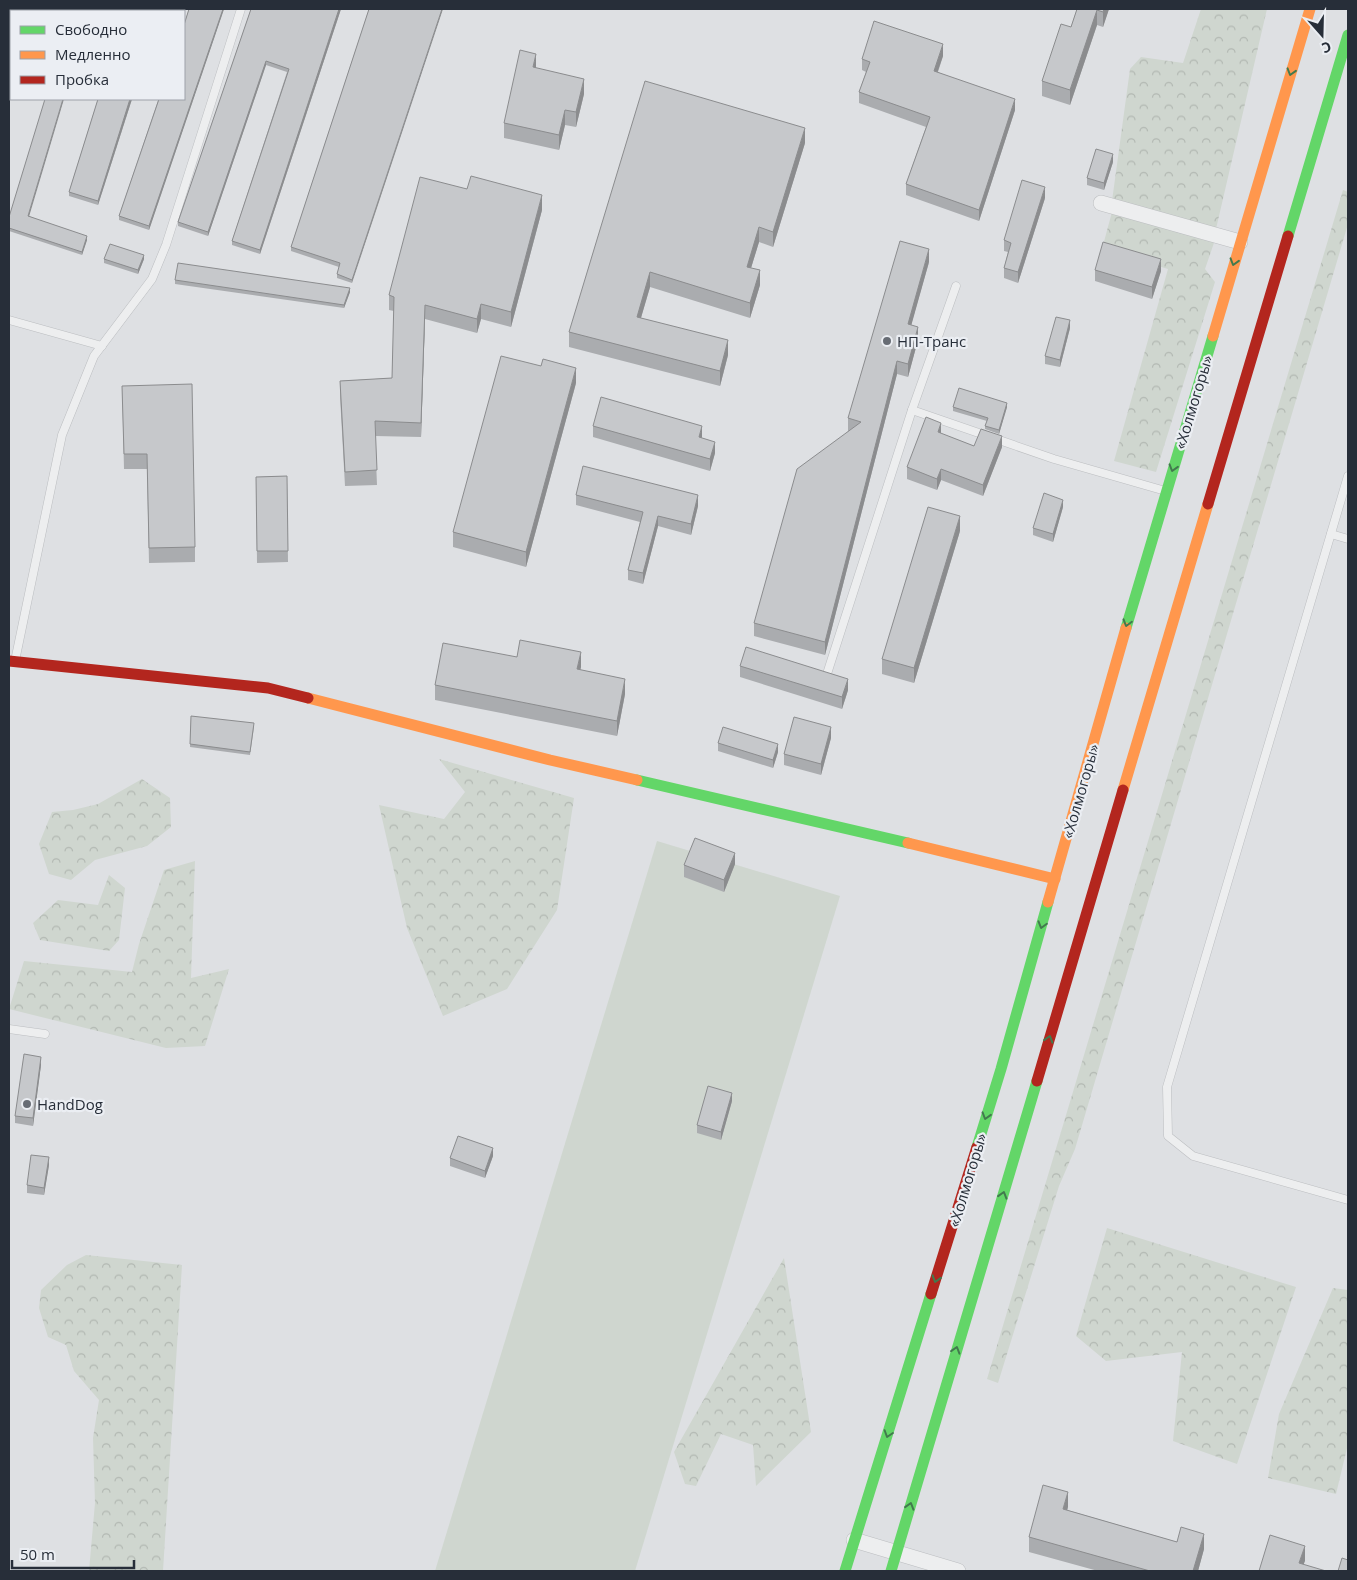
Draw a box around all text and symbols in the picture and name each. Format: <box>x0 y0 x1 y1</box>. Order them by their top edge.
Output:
legend <box>10 10 185 100</box>
north arrow <box>1297 10 1347 60</box>
text: Свободно <box>55 19 127 39</box>
text: С <box>1319 37 1334 58</box>
text: Медленно <box>55 44 131 64</box>
one-way arrow <box>1286 68 1296 76</box>
text: Пробка <box>55 69 109 89</box>
one-way arrow <box>1230 257 1240 265</box>
place label: НП-Транс <box>897 331 966 351</box>
marker: НП-Транс <box>881 335 893 347</box>
street label: «Холмогоры» <box>1169 353 1217 451</box>
one-way arrow <box>1169 463 1179 471</box>
one-way arrow <box>1123 619 1133 627</box>
street label: «Холмогоры» <box>1057 741 1103 841</box>
one-way arrow <box>1037 921 1047 929</box>
one-way arrow <box>1044 1035 1054 1044</box>
place label: HandDog <box>37 1094 103 1114</box>
marker: HandDog <box>21 1098 33 1110</box>
one-way arrow <box>982 1111 992 1120</box>
street label: «Холмогоры» <box>943 1131 991 1229</box>
one-way arrow <box>997 1191 1007 1199</box>
one-way arrow <box>932 1274 942 1282</box>
one-way arrow <box>951 1347 961 1355</box>
one-way arrow <box>884 1429 894 1438</box>
one-way arrow <box>905 1503 915 1511</box>
scale bar <box>12 1538 135 1570</box>
text: 50 m <box>20 1544 55 1564</box>

